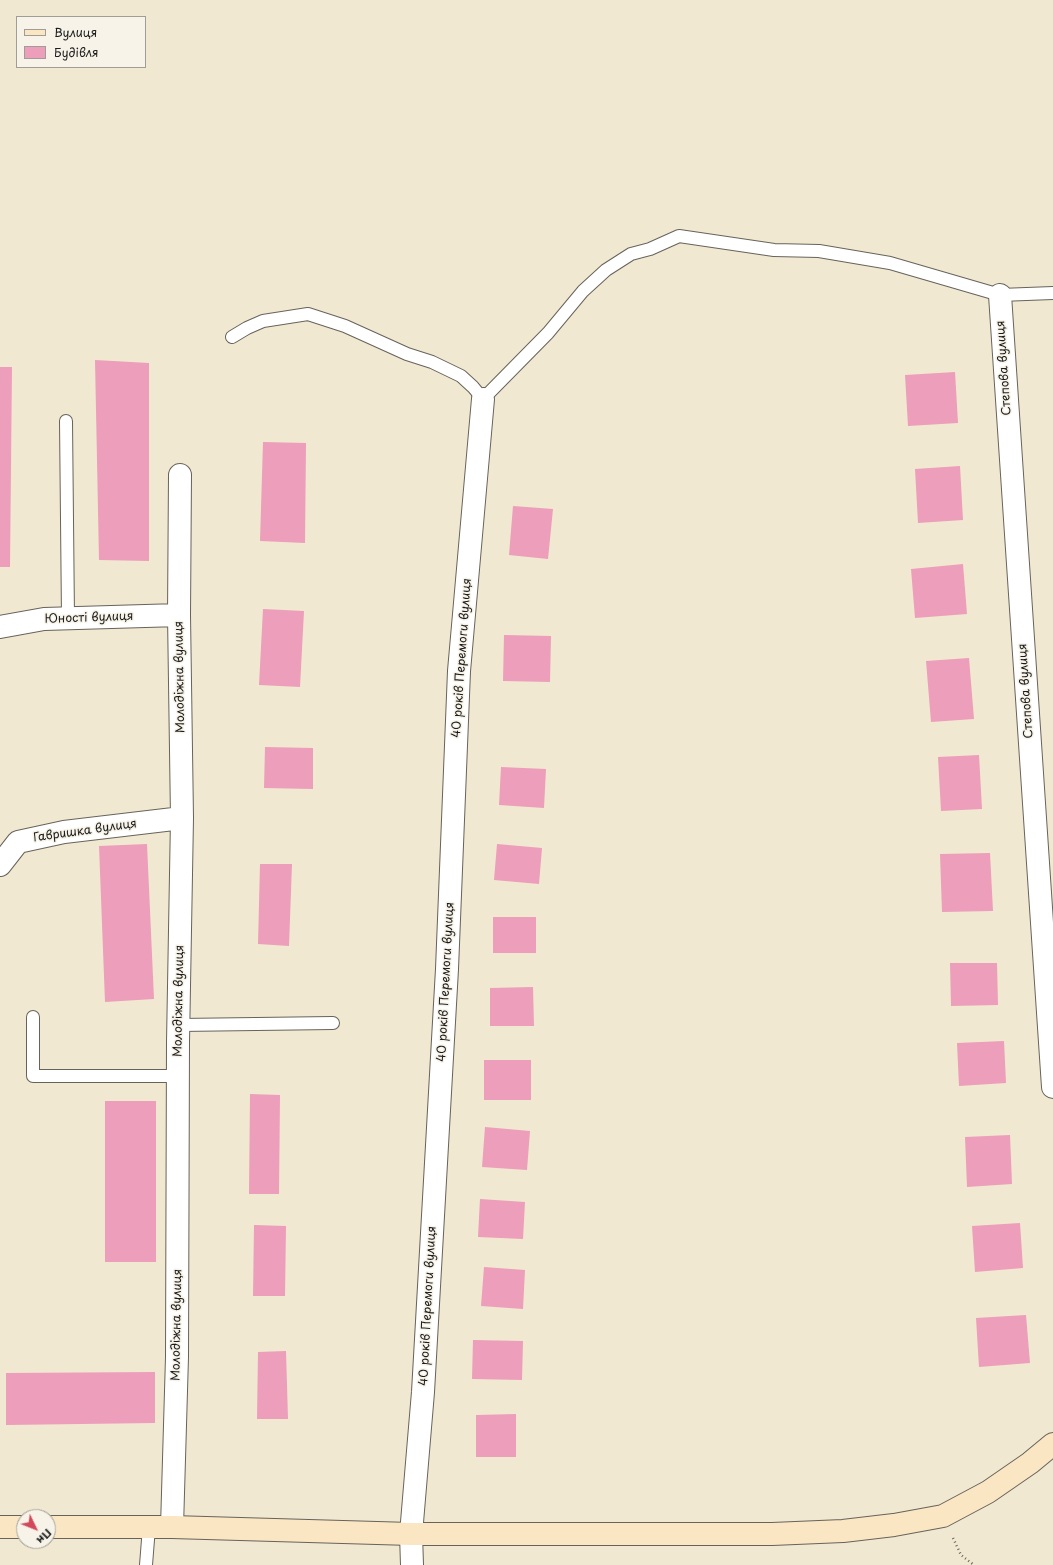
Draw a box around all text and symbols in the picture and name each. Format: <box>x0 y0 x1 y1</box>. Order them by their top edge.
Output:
legend <box>16 16 146 68</box>
text: Вулиця <box>54 23 97 41</box>
text: Будівля <box>54 43 99 61</box>
street label: Степова вулиця <box>993 320 1015 416</box>
street label: 40 років Перемоги вулиця <box>449 578 475 738</box>
street label: Юності вулиця <box>44 609 134 627</box>
street label: Молодіжна вулиця <box>172 621 188 733</box>
street label: Степова вулиця <box>1015 643 1037 739</box>
street label: Гавришка вулиця <box>32 817 138 845</box>
street label: 40 років Перемоги вулиця <box>435 902 457 1062</box>
street label: Молодіжна вулиця <box>171 945 187 1057</box>
street label: 40 років Перемоги вулиця <box>417 1226 439 1386</box>
street label: Молодіжна вулиця <box>169 1269 185 1381</box>
north arrow <box>16 1509 56 1549</box>
text: Пн <box>33 1525 56 1548</box>

